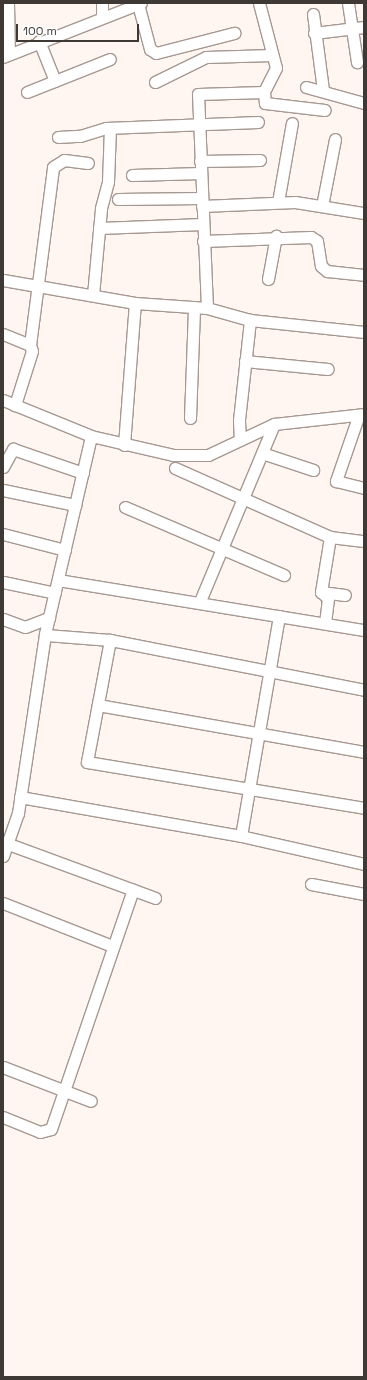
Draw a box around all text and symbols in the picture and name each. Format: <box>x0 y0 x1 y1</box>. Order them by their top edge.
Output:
scale bar <box>18 16 141 42</box>
text: 100 m <box>23 23 57 39</box>

